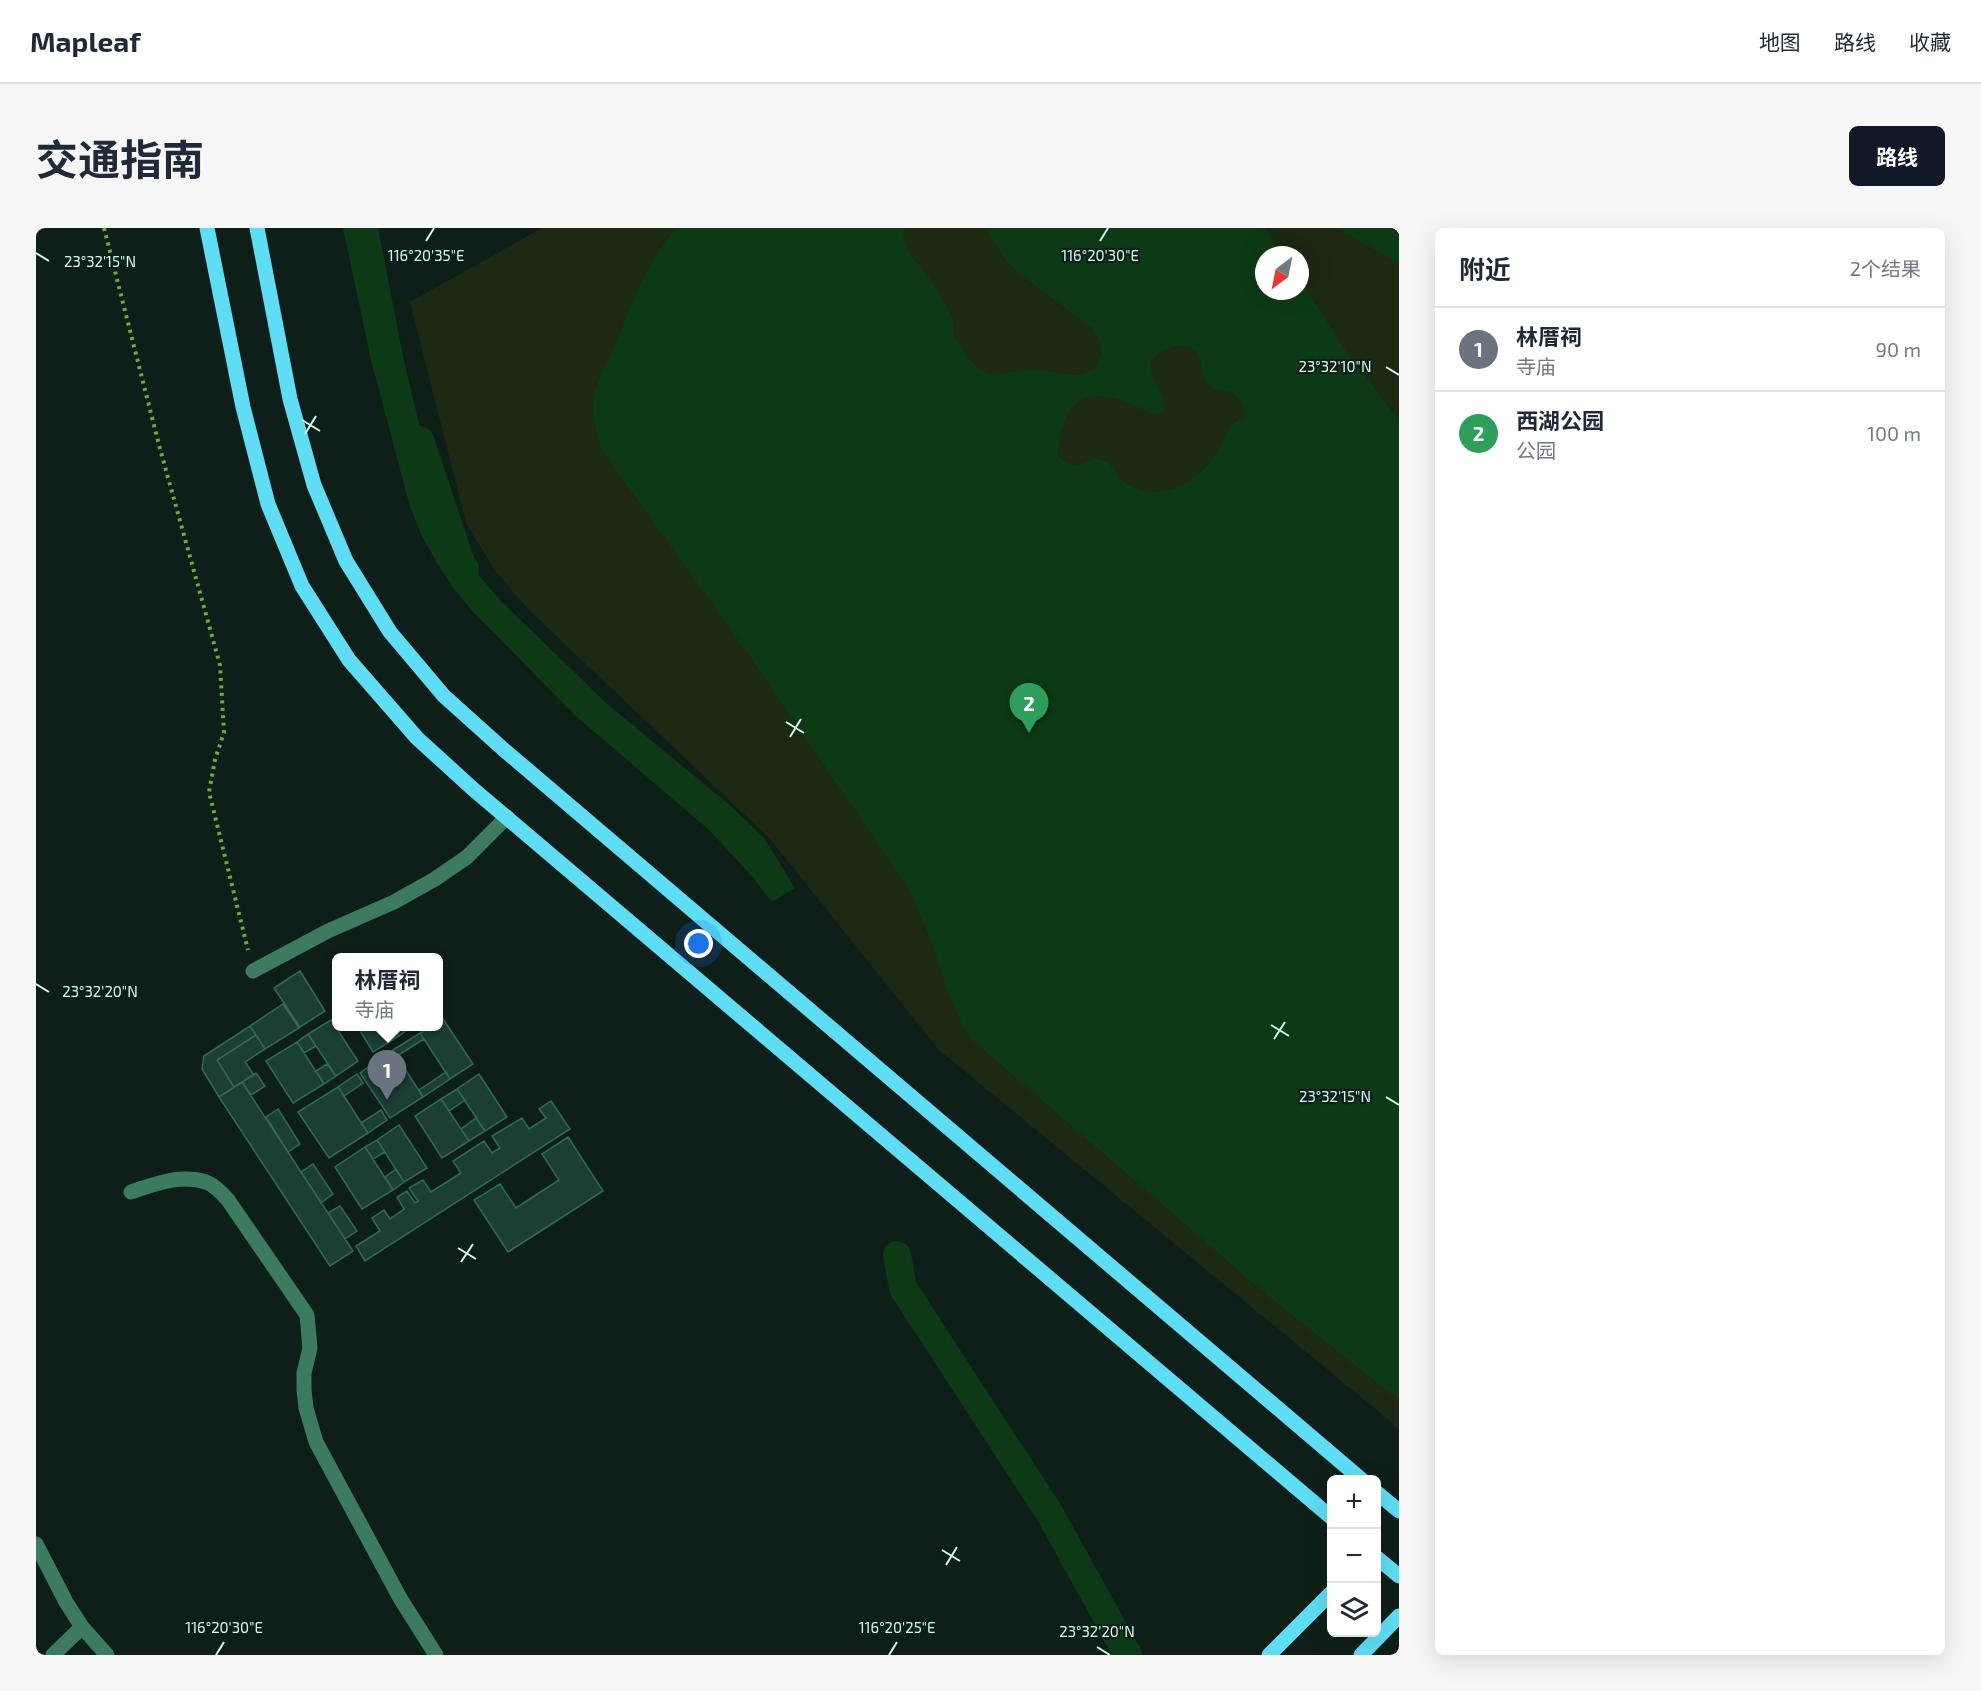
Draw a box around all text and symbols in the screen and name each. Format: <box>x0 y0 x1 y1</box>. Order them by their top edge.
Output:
text: Mapleaf <box>30 24 141 58</box>
text: 地图 <box>1759 29 1801 54</box>
text: 路线 <box>1834 29 1876 54</box>
text: 收藏 <box>1909 29 1951 54</box>
button: 路线 <box>1849 126 1945 186</box>
text: 交通指南 <box>36 133 204 183</box>
text: 116°20'35"E <box>388 246 464 264</box>
text: 116°20'30"E <box>1061 246 1139 264</box>
north arrow <box>1255 246 1309 300</box>
text: 23°32'15"N <box>64 252 136 270</box>
text: 附近 <box>1459 253 1511 284</box>
text: 2个结果 <box>1850 256 1921 280</box>
text: 林厝祠 <box>1516 323 1582 349</box>
text: 1 <box>1474 337 1483 361</box>
text: 90 m <box>1876 337 1921 361</box>
text: 寺庙 <box>1516 354 1556 378</box>
text: 23°32'10"N <box>1298 357 1372 375</box>
text: 西湖公园 <box>1516 407 1604 433</box>
text: 2 <box>1473 421 1484 445</box>
text: 100 m <box>1867 421 1921 445</box>
text: 公园 <box>1516 438 1556 462</box>
pin: 2 <box>1010 684 1048 733</box>
your location <box>684 929 713 958</box>
popup <box>332 953 443 1031</box>
text: 林厝祠 <box>354 966 421 992</box>
text: 23°32'20"N <box>62 982 138 1000</box>
text: 寺庙 <box>354 997 394 1021</box>
pin: 1 <box>368 1050 406 1100</box>
text: 23°32'15"N <box>1299 1087 1371 1105</box>
map controls <box>1327 1475 1381 1637</box>
button: + <box>1327 1475 1381 1529</box>
button: − <box>1327 1529 1381 1583</box>
button: layers <box>1327 1583 1381 1637</box>
text: 116°20'30"E <box>185 1618 263 1636</box>
text: 116°20'25"E <box>859 1618 935 1636</box>
text: 23°32'20"N <box>1059 1622 1135 1640</box>

